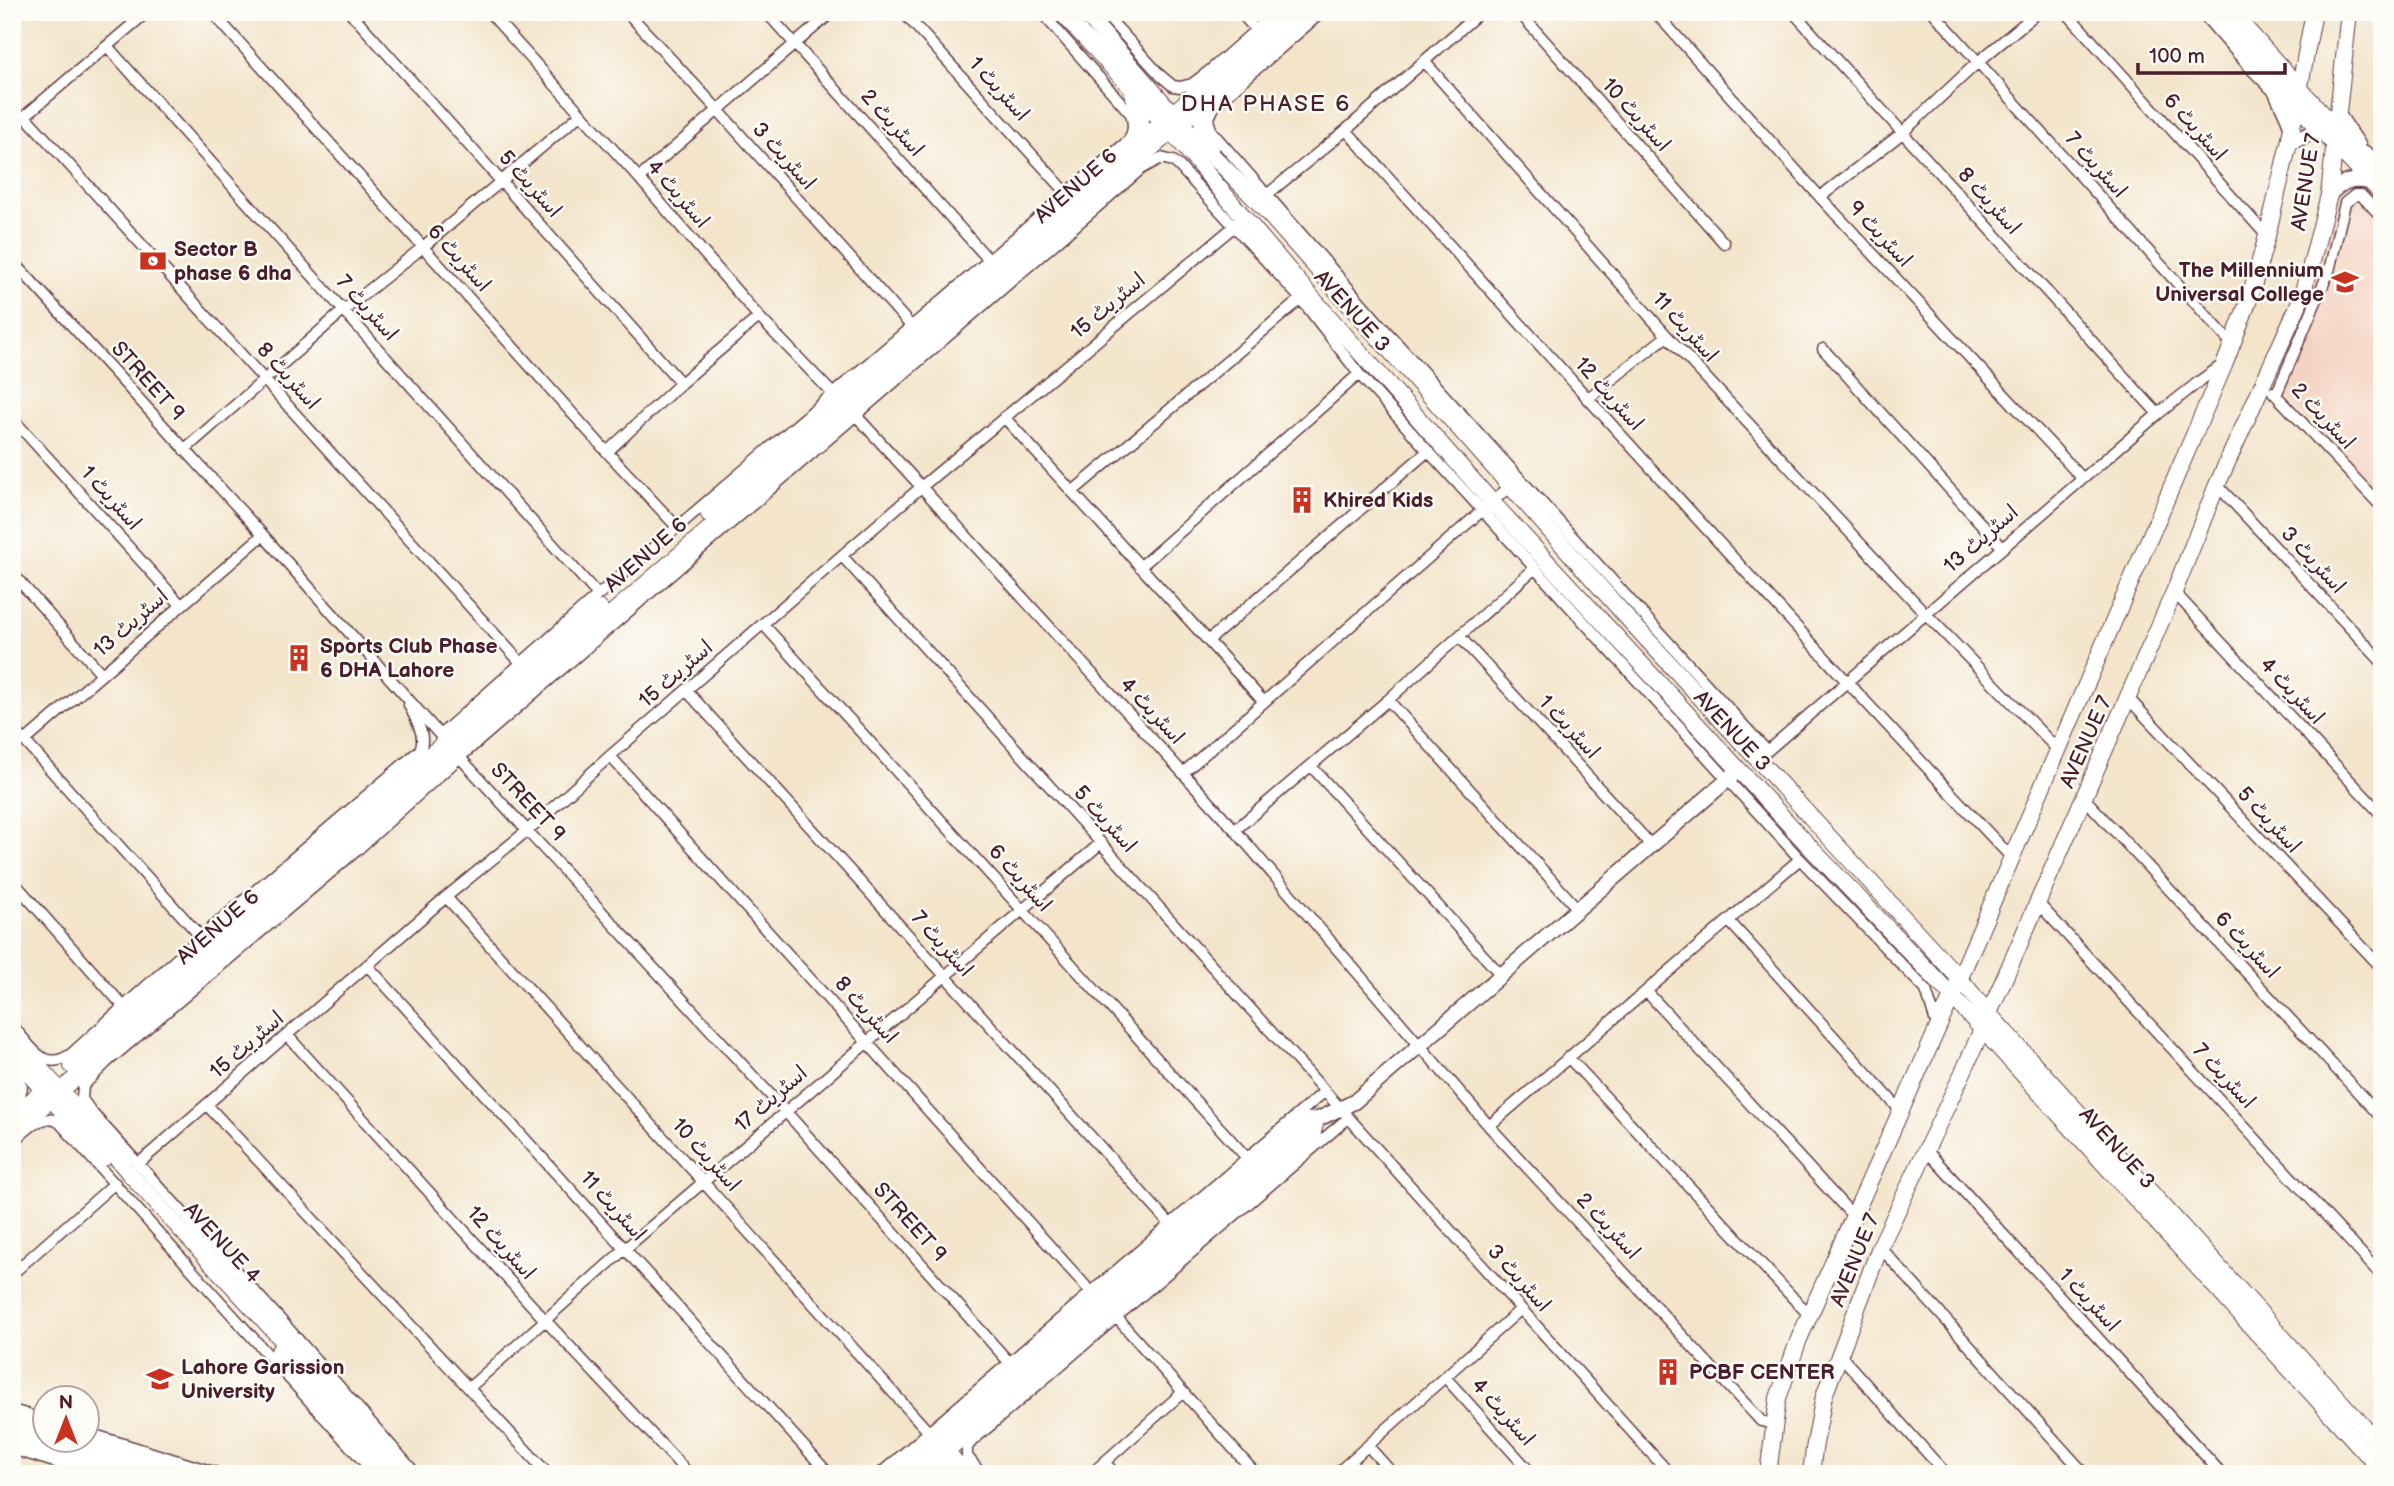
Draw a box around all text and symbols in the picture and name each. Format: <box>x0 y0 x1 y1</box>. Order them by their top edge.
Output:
scale bar <box>2138 32 2286 76</box>
text: 100 m <box>2149 44 2205 69</box>
street label: اسٹریٹ 1 <box>964 52 1034 126</box>
street label: اسٹریٹ 10 <box>1597 73 1675 157</box>
street label: اسٹریٹ 2 <box>855 84 929 162</box>
street label: اسٹریٹ 6 <box>2158 88 2232 166</box>
district label: DHA PHASE 6 <box>1181 90 1351 118</box>
street label: اسٹریٹ 3 <box>747 117 821 195</box>
street label: اسٹریٹ 7 <box>2060 127 2132 203</box>
street label: AVENUE 7 <box>2286 131 2326 233</box>
street label: AVENUE 6 <box>1030 143 1123 229</box>
street label: اسٹریٹ 5 <box>493 145 567 223</box>
street label: اسٹریٹ 4 <box>641 155 715 233</box>
street label: اسٹریٹ 8 <box>1952 162 2026 240</box>
street label: اسٹریٹ 9 <box>1843 196 1917 272</box>
street label: اسٹریٹ 6 <box>422 219 496 297</box>
place label: Sector B phase 6 dha <box>174 237 292 286</box>
bank icon: Sector B phase 6 dha <box>138 246 168 276</box>
place label: The Millennium Universal College <box>2155 258 2324 307</box>
street label: AVENUE 3 <box>1309 265 1395 357</box>
school or university icon: The Millennium Universal College <box>2330 267 2360 297</box>
street label: اسٹریٹ 15 <box>1066 268 1150 344</box>
street label: اسٹریٹ 7 <box>331 270 403 346</box>
street label: اسٹریٹ 11 <box>1647 287 1723 367</box>
street label: STREET 9 <box>106 336 190 426</box>
street label: اسٹریٹ 8 <box>251 337 325 415</box>
street label: اسٹریٹ 12 <box>1570 352 1648 436</box>
street label: اسٹریٹ 2 <box>2286 377 2360 455</box>
street label: اسٹریٹ 1 <box>76 461 146 535</box>
building icon: Khired Kids <box>1287 485 1317 515</box>
place label: Khired Kids <box>1323 488 1433 513</box>
street label: اسٹریٹ 13 <box>1939 500 2023 578</box>
street label: AVENUE 6 <box>600 512 693 598</box>
street label: اسٹریٹ 3 <box>2276 521 2350 599</box>
street label: اسٹریٹ 13 <box>89 584 173 662</box>
place label: Sports Club Phase 6 DHA Lahore <box>320 634 498 683</box>
street label: اسٹریٹ 15 <box>634 635 718 713</box>
building icon: Sports Club Phase 6 DHA Lahore <box>284 643 314 673</box>
street label: اسٹریٹ 4 <box>2255 652 2329 730</box>
street label: اسٹریٹ 4 <box>1115 672 1189 750</box>
street label: AVENUE 3 <box>1688 685 1776 777</box>
street label: اسٹریٹ 1 <box>1533 690 1605 764</box>
street label: AVENUE 7 <box>2055 691 2118 792</box>
street label: STREET 9 <box>485 758 571 846</box>
street label: اسٹریٹ 5 <box>1068 780 1142 858</box>
street label: اسٹریٹ 5 <box>2232 782 2306 858</box>
street label: اسٹریٹ 6 <box>983 839 1057 917</box>
street label: AVENUE 6 <box>172 884 265 970</box>
street label: اسٹریٹ 7 <box>906 906 978 982</box>
street label: اسٹریٹ 6 <box>2210 906 2284 984</box>
street label: اسٹریٹ 8 <box>829 971 903 1049</box>
street label: اسٹریٹ 15 <box>205 1006 289 1084</box>
street label: اسٹریٹ 7 <box>2188 1038 2260 1114</box>
street label: اسٹریٹ 17 <box>730 1061 812 1137</box>
street label: AVENUE 3 <box>2074 1102 2160 1194</box>
street label: اسٹریٹ 10 <box>667 1113 745 1197</box>
street label: اسٹریٹ 11 <box>575 1166 651 1246</box>
street label: STREET 9 <box>868 1177 952 1267</box>
street label: اسٹریٹ 2 <box>1571 1187 1645 1265</box>
street label: AVENUE 4 <box>178 1197 266 1289</box>
street label: اسٹریٹ 12 <box>462 1201 540 1285</box>
street label: AVENUE 7 <box>1825 1209 1885 1310</box>
street label: اسٹریٹ 3 <box>1482 1239 1556 1317</box>
street label: اسٹریٹ 1 <box>2053 1263 2125 1337</box>
place label: Lahore Garission University <box>181 1355 344 1404</box>
building icon: PCBF CENTER <box>1653 1357 1683 1387</box>
place label: PCBF CENTER <box>1689 1360 1835 1385</box>
school or university icon: Lahore Garission University <box>145 1364 175 1394</box>
street label: اسٹریٹ 4 <box>1466 1373 1540 1451</box>
north arrow <box>32 1384 102 1454</box>
text: N <box>59 1392 73 1415</box>

